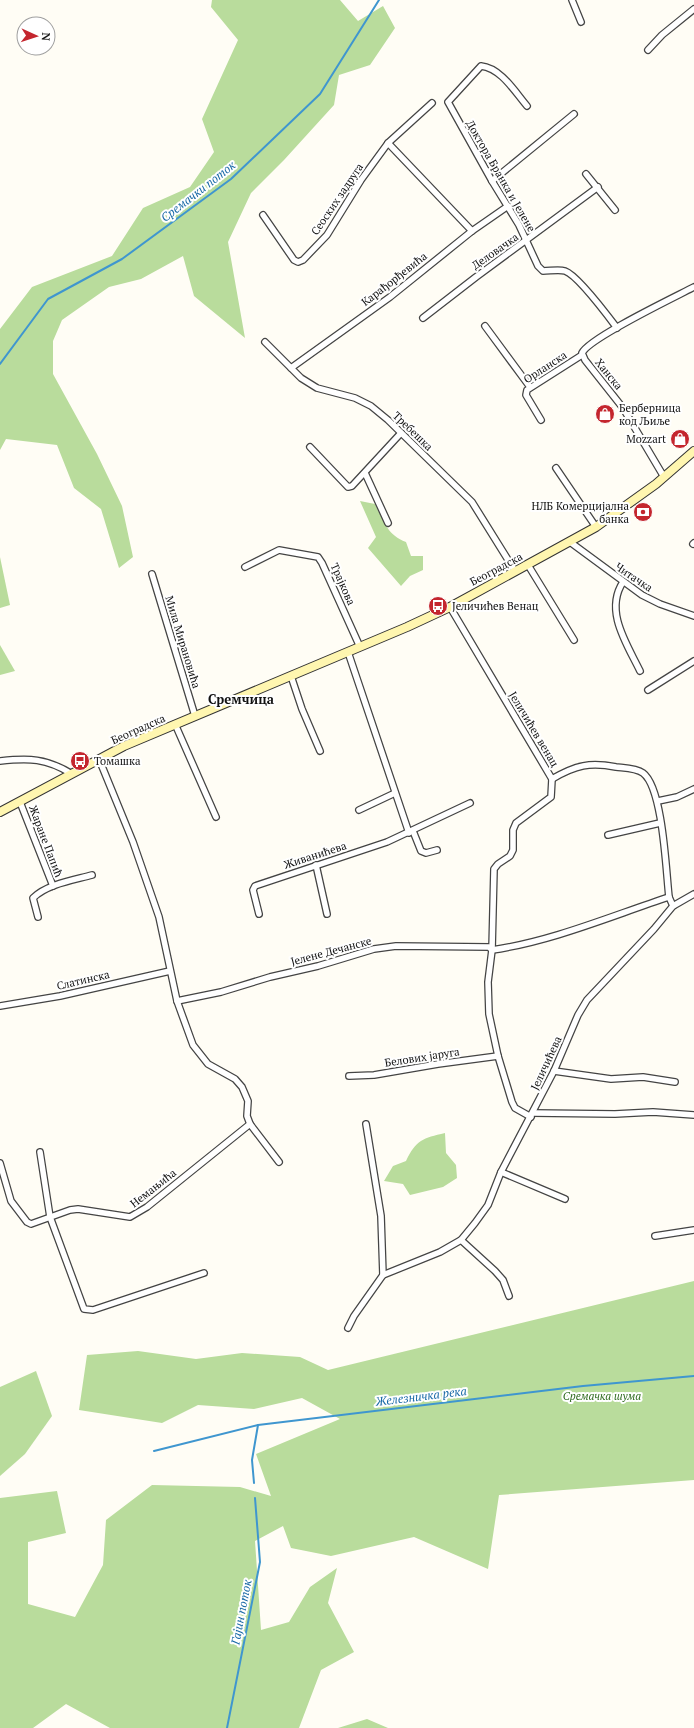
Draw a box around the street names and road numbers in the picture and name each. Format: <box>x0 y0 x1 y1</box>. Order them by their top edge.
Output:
street label: Доктора Бранка и Јелене <box>463 118 539 235</box>
street label: Сеоских задруга <box>308 160 366 238</box>
street label: Деловачка <box>469 230 521 272</box>
street label: Карађорђевића <box>358 249 430 309</box>
street label: Орланска <box>521 348 570 386</box>
street label: Ханска <box>592 355 626 393</box>
street label: Требешка <box>390 408 436 454</box>
street label: Београдска <box>467 549 525 589</box>
street label: Читачка <box>613 559 656 595</box>
street label: Трајкова <box>328 561 359 608</box>
street label: Мила Мирановића <box>162 594 204 690</box>
street label: Јеличићев венац <box>506 689 562 769</box>
street label: Београдска <box>109 711 168 747</box>
street label: Жаране Папић <box>26 803 66 880</box>
street label: Живанићева <box>282 838 349 872</box>
street label: Јелене Дечанске <box>289 933 373 969</box>
street label: Слатинска <box>55 967 111 993</box>
street label: Јеличићева <box>527 1033 565 1092</box>
street label: Белових јаруга <box>384 1044 461 1070</box>
street label: Немањића <box>127 1165 179 1210</box>

